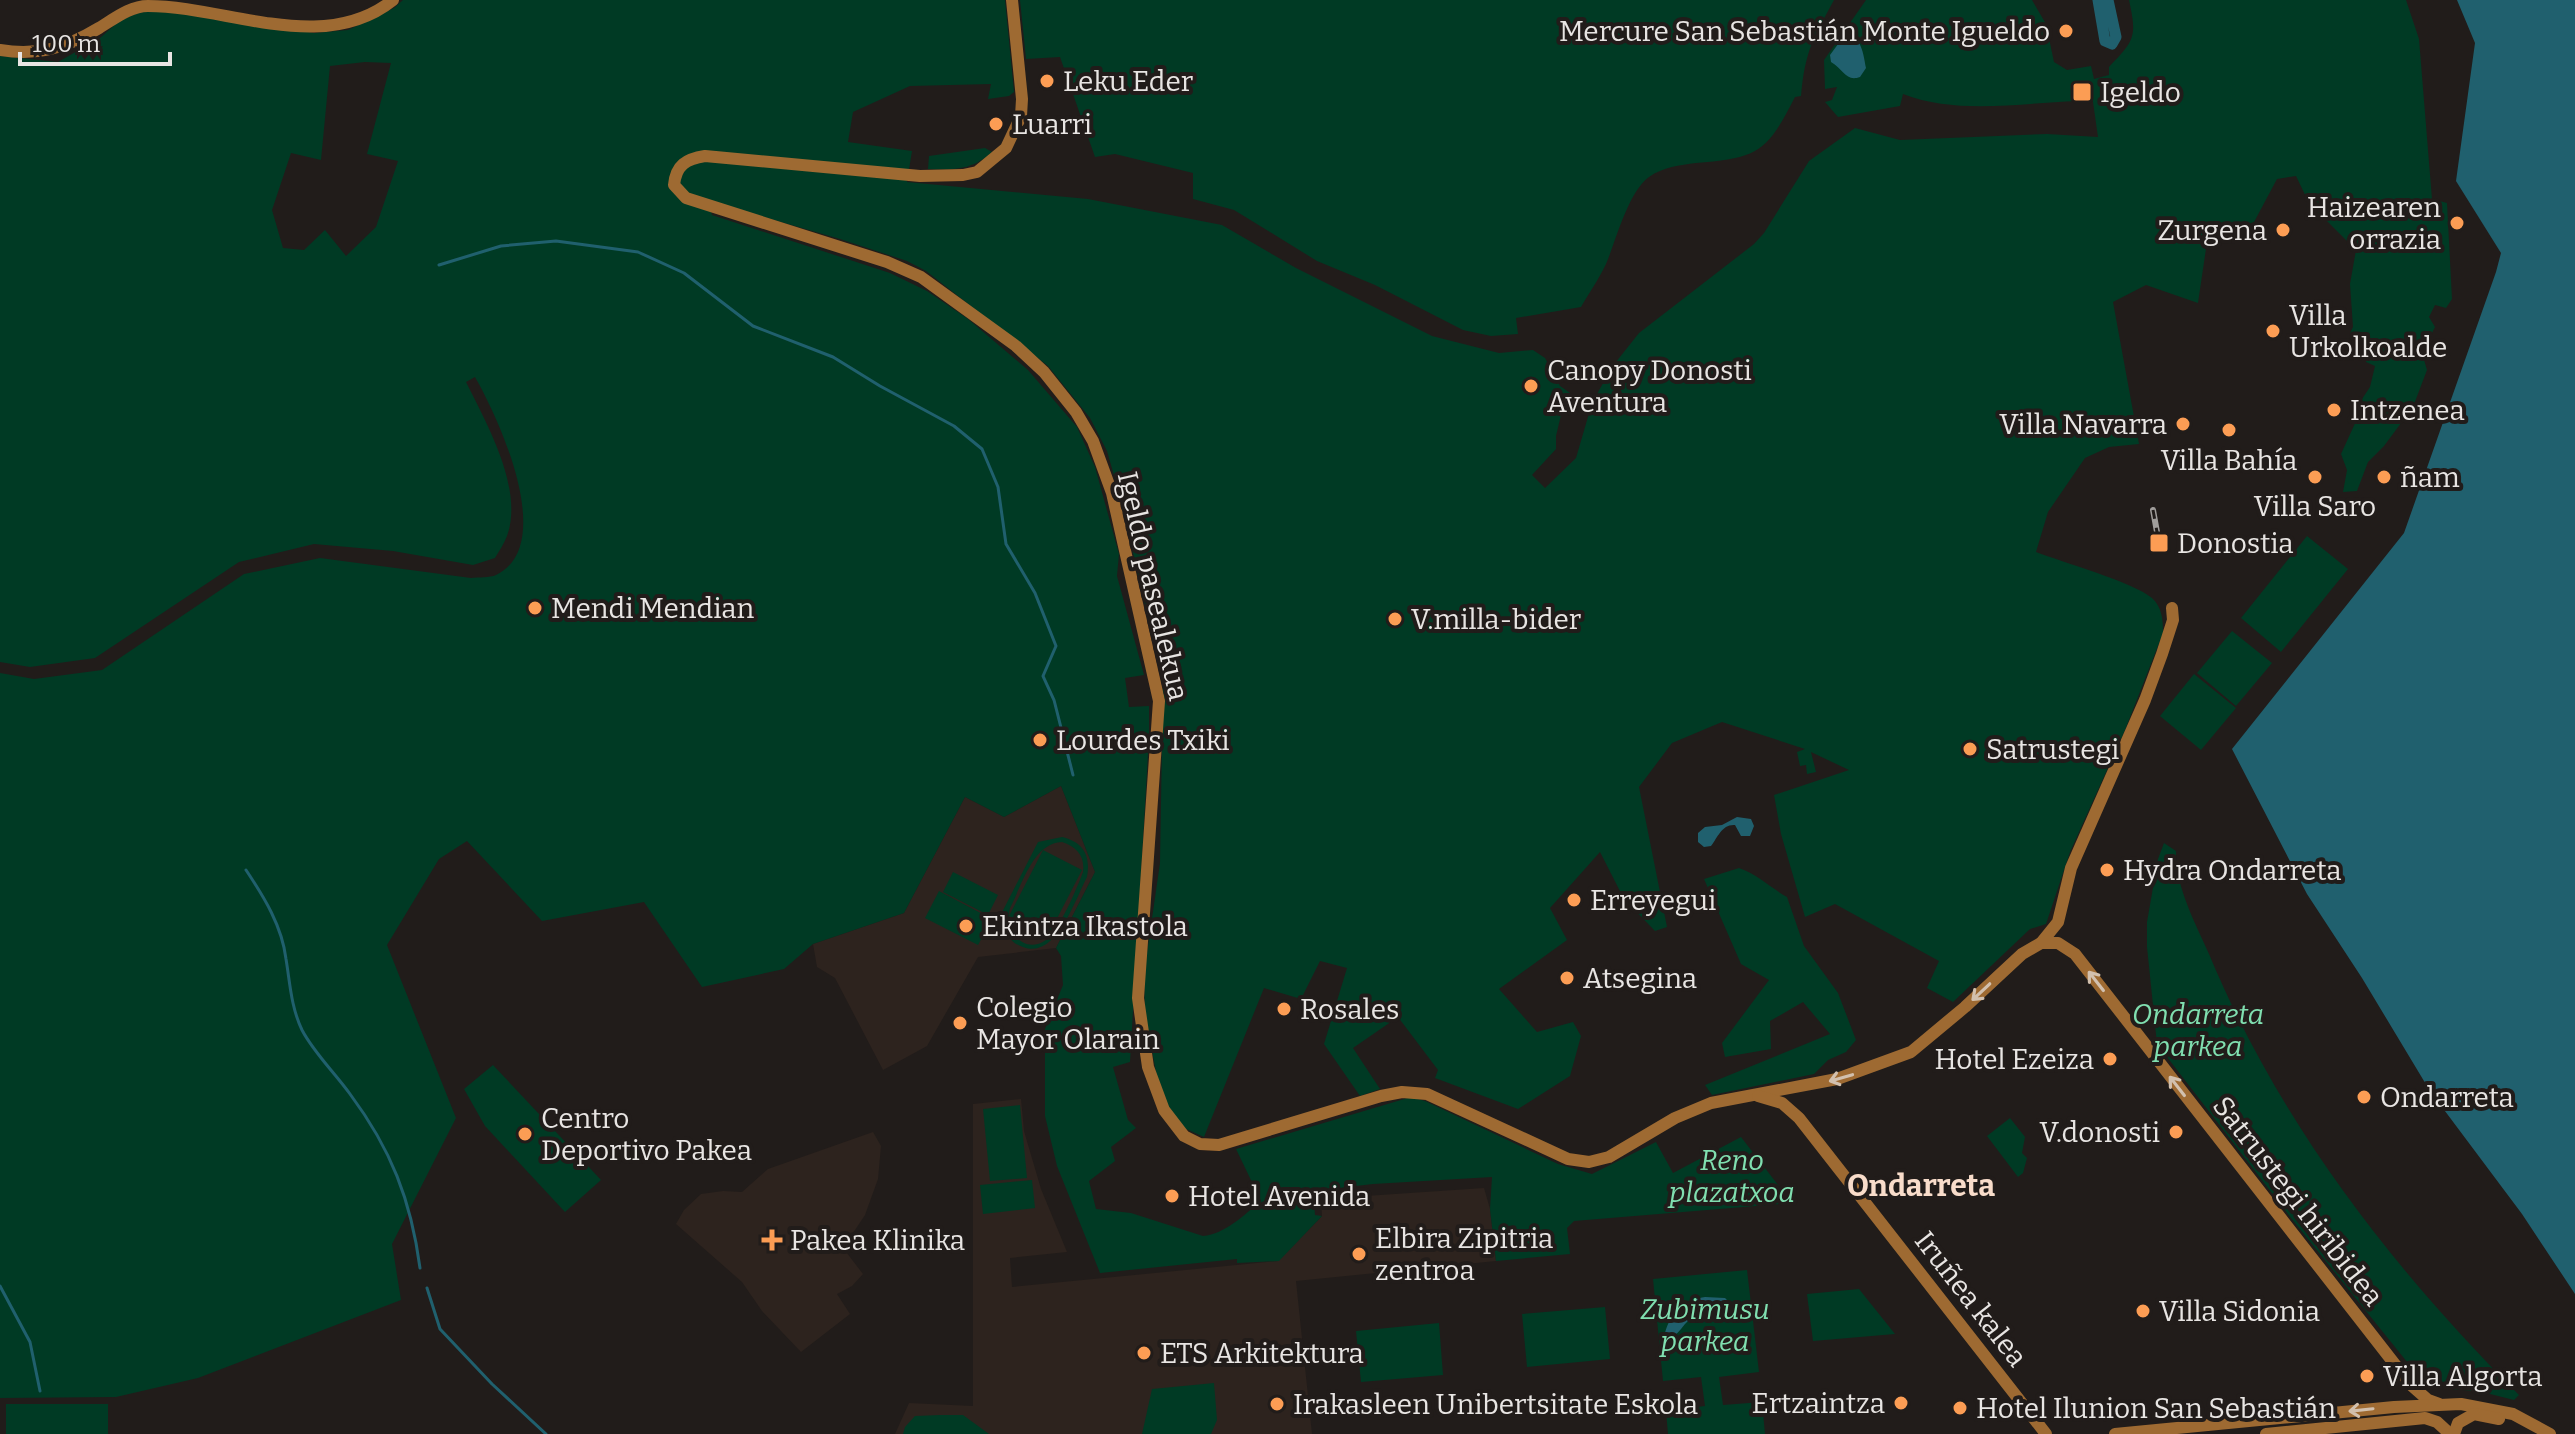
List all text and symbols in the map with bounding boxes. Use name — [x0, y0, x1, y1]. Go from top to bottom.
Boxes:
place label: Mercure San Sebastián Monte Igueldo — [1559, 15, 2050, 48]
scale bar — [20, 16, 170, 66]
marker: Mercure San Sebastián Monte Igueldo — [2057, 22, 2075, 40]
text: 100 m — [32, 30, 100, 58]
place label: Leku Eder — [1063, 65, 1193, 98]
marker: Leku Eder — [1038, 72, 1056, 90]
place label: Igeldo — [2100, 76, 2181, 109]
marker: Igeldo — [2071, 81, 2093, 103]
place label: Luarri — [1012, 108, 1092, 141]
marker: Luarri — [987, 115, 1005, 133]
place label: Haizearen orrazia — [2307, 191, 2441, 256]
place label: Zurgena — [2158, 214, 2267, 247]
marker: Haizearen orrazia — [2448, 214, 2466, 232]
marker: Zurgena — [2274, 221, 2292, 239]
place label: Villa Urkolkoalde — [2289, 299, 2447, 364]
marker: Villa Urkolkoalde — [2264, 322, 2282, 340]
place label: Canopy Donosti Aventura — [1547, 354, 1752, 419]
marker: Canopy Donosti Aventura — [1522, 377, 1540, 395]
place label: Intzenea — [2350, 394, 2465, 427]
marker: Intzenea — [2325, 401, 2343, 419]
place label: Villa Navarra — [1999, 408, 2167, 441]
marker: Villa Navarra — [2174, 415, 2192, 433]
marker: Villa Bahía — [2220, 421, 2238, 439]
place label: Villa Bahía — [2161, 444, 2297, 477]
place label: ñam — [2400, 461, 2460, 494]
street label: Igeldo pasealekua — [1111, 468, 1195, 704]
marker: Villa Saro — [2306, 468, 2324, 486]
marker: ñam — [2375, 468, 2393, 486]
place label: Villa Saro — [2254, 490, 2376, 523]
place label: Donostia — [2177, 527, 2294, 560]
marker: Donostia — [2148, 532, 2170, 554]
place label: Mendi Mendian — [551, 592, 754, 625]
marker: Mendi Mendian — [526, 599, 544, 617]
place label: V.milla-bider — [1411, 603, 1581, 636]
marker: V.milla-bider — [1386, 610, 1404, 628]
place label: Lourdes Txiki — [1056, 724, 1230, 757]
marker: Lourdes Txiki — [1031, 731, 1049, 749]
place label: Satrustegi — [1986, 733, 2119, 766]
marker: Satrustegi — [1961, 740, 1979, 758]
place label: Hydra Ondarreta — [2123, 854, 2342, 887]
marker: Hydra Ondarreta — [2098, 861, 2116, 879]
place label: Erreyegui — [1590, 884, 1716, 917]
marker: Erreyegui — [1565, 891, 1583, 909]
place label: Ekintza Ikastola — [982, 910, 1188, 943]
marker: Ekintza Ikastola — [957, 917, 975, 935]
place label: Atsegina — [1583, 962, 1697, 995]
marker: Atsegina — [1558, 969, 1576, 987]
one-way arrow — [2088, 971, 2105, 992]
one-way arrow — [1971, 983, 1991, 1002]
place label: Colegio Mayor Olarain — [976, 991, 1160, 1056]
place label: Rosales — [1300, 993, 1399, 1026]
park label: Ondarreta parkea — [2132, 998, 2264, 1063]
marker: Rosales — [1275, 1000, 1293, 1018]
marker: Colegio Mayor Olarain — [951, 1014, 969, 1032]
place label: Hotel Ezeiza — [1935, 1043, 2094, 1076]
marker: Hotel Ezeiza — [2101, 1050, 2119, 1068]
one-way arrow — [1828, 1071, 1854, 1086]
one-way arrow — [2168, 1076, 2186, 1097]
place label: Ondarreta — [2380, 1081, 2514, 1114]
marker: Ondarreta — [2355, 1088, 2373, 1106]
street label: Satrustegi hiribidea — [2206, 1090, 2390, 1312]
place label: Centro Deportivo Pakea — [541, 1102, 752, 1167]
place label: V.donosti — [2040, 1116, 2160, 1149]
marker: V.donosti — [2167, 1123, 2185, 1141]
marker: Centro Deportivo Pakea — [516, 1125, 534, 1143]
park label: Reno plazatxoa — [1667, 1144, 1795, 1209]
district label: Ondarreta — [1847, 1168, 1995, 1204]
place label: Hotel Avenida — [1188, 1180, 1370, 1213]
marker: Hotel Avenida — [1163, 1187, 1181, 1205]
place label: Elbira Zipitria zentroa — [1375, 1222, 1553, 1287]
place label: Pakea Klinika — [790, 1224, 965, 1257]
street label: Iruñea kalea — [1908, 1225, 2034, 1373]
marker: Pakea Klinika — [761, 1229, 783, 1251]
marker: Elbira Zipitria zentroa — [1350, 1245, 1368, 1263]
park label: Zubimusu parkea — [1640, 1293, 1770, 1358]
place label: Villa Sidonia — [2159, 1295, 2320, 1328]
marker: Villa Sidonia — [2134, 1302, 2152, 1320]
place label: ETS Arkitektura — [1160, 1337, 1364, 1370]
marker: ETS Arkitektura — [1135, 1344, 1153, 1362]
place label: Villa Algorta — [2383, 1360, 2543, 1393]
marker: Villa Algorta — [2358, 1367, 2376, 1385]
place label: Ertzaintza — [1752, 1387, 1885, 1420]
place label: Irakasleen Unibertsitate Eskola — [1293, 1388, 1698, 1421]
place label: Hotel Ilunion San Sebastián — [1976, 1392, 2336, 1425]
marker: Ertzaintza — [1892, 1394, 1910, 1412]
marker: Irakasleen Unibertsitate Eskola — [1268, 1395, 1286, 1413]
marker: Hotel Ilunion San Sebastián — [1951, 1399, 1969, 1417]
one-way arrow — [2348, 1403, 2375, 1418]

